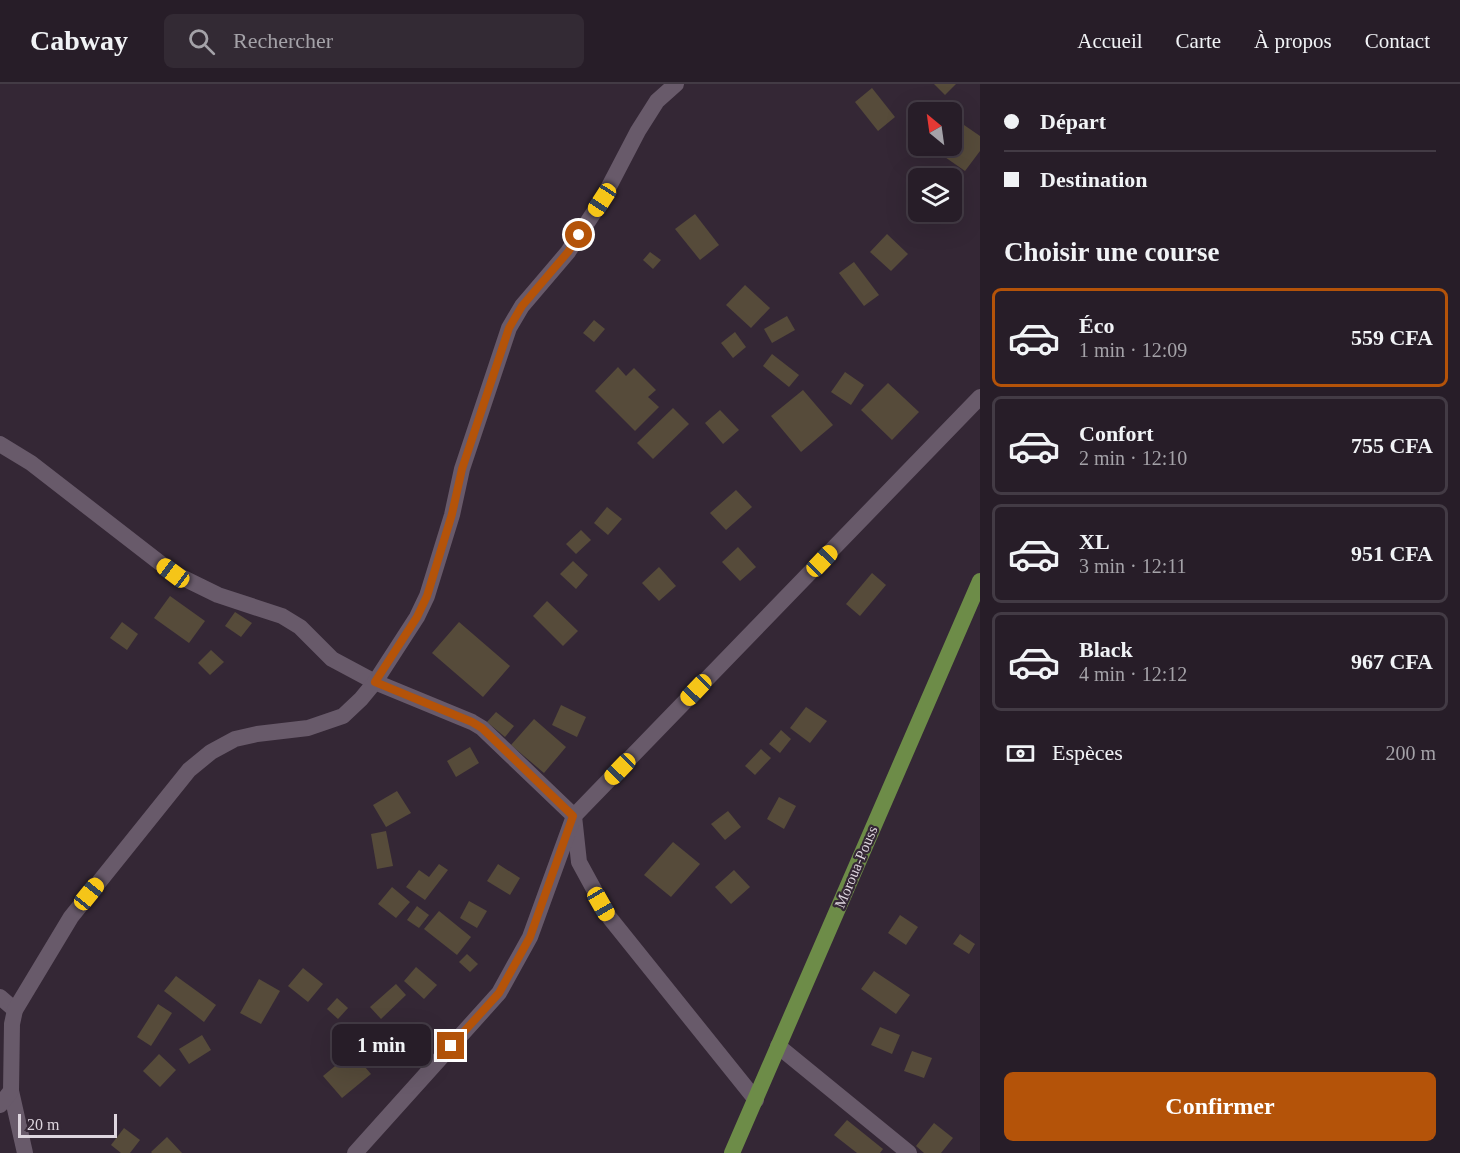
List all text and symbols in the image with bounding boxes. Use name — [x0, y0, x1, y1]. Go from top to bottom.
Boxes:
search box — [164, 14, 584, 68]
text: Cabway — [30, 25, 128, 56]
icon: search — [185, 25, 218, 58]
text: Rechercher — [233, 28, 333, 53]
text: Accueil — [1077, 29, 1143, 53]
text: Carte — [1176, 29, 1221, 53]
text: À propos — [1254, 29, 1332, 53]
text: Contact — [1365, 29, 1430, 53]
north arrow — [908, 102, 962, 156]
map controls — [908, 102, 962, 222]
text: Départ — [1040, 109, 1106, 134]
text: Destination — [1040, 167, 1148, 192]
button: layers — [908, 168, 962, 222]
car — [585, 180, 619, 220]
route start — [565, 221, 592, 248]
text: Choisir une course — [1004, 237, 1220, 267]
icon: car — [1007, 311, 1061, 365]
text: Éco — [1079, 313, 1114, 338]
text: 559 CFA — [1351, 325, 1433, 350]
text: 1 min · 12:09 — [1079, 339, 1187, 361]
icon: car — [1007, 419, 1061, 473]
text: Confort — [1079, 421, 1154, 446]
text: 755 CFA — [1351, 433, 1433, 458]
text: 2 min · 12:10 — [1079, 447, 1187, 469]
icon: car — [1007, 527, 1061, 581]
text: XL — [1079, 529, 1110, 554]
text: 951 CFA — [1351, 541, 1433, 566]
car — [803, 542, 841, 580]
car — [153, 555, 193, 591]
text: 3 min · 12:11 — [1079, 555, 1187, 577]
icon: car — [1007, 635, 1061, 689]
text: Black — [1079, 637, 1133, 662]
text: 967 CFA — [1351, 649, 1433, 674]
text: 4 min · 12:12 — [1079, 663, 1187, 685]
car — [677, 671, 715, 709]
icon: cash — [1004, 737, 1037, 770]
text: Espèces — [1052, 740, 1123, 765]
text: 200 m — [1385, 742, 1436, 764]
car — [601, 750, 639, 788]
street label: Moroua-Pouss — [832, 823, 881, 910]
car — [71, 874, 107, 914]
car — [584, 884, 618, 924]
callout: 1 min — [331, 1025, 430, 1067]
route end — [437, 1032, 464, 1059]
text: 1 min — [357, 1034, 406, 1056]
button: Confirmer — [1004, 1072, 1436, 1141]
scale bar — [18, 1111, 117, 1138]
text: 20 m — [27, 1116, 59, 1133]

